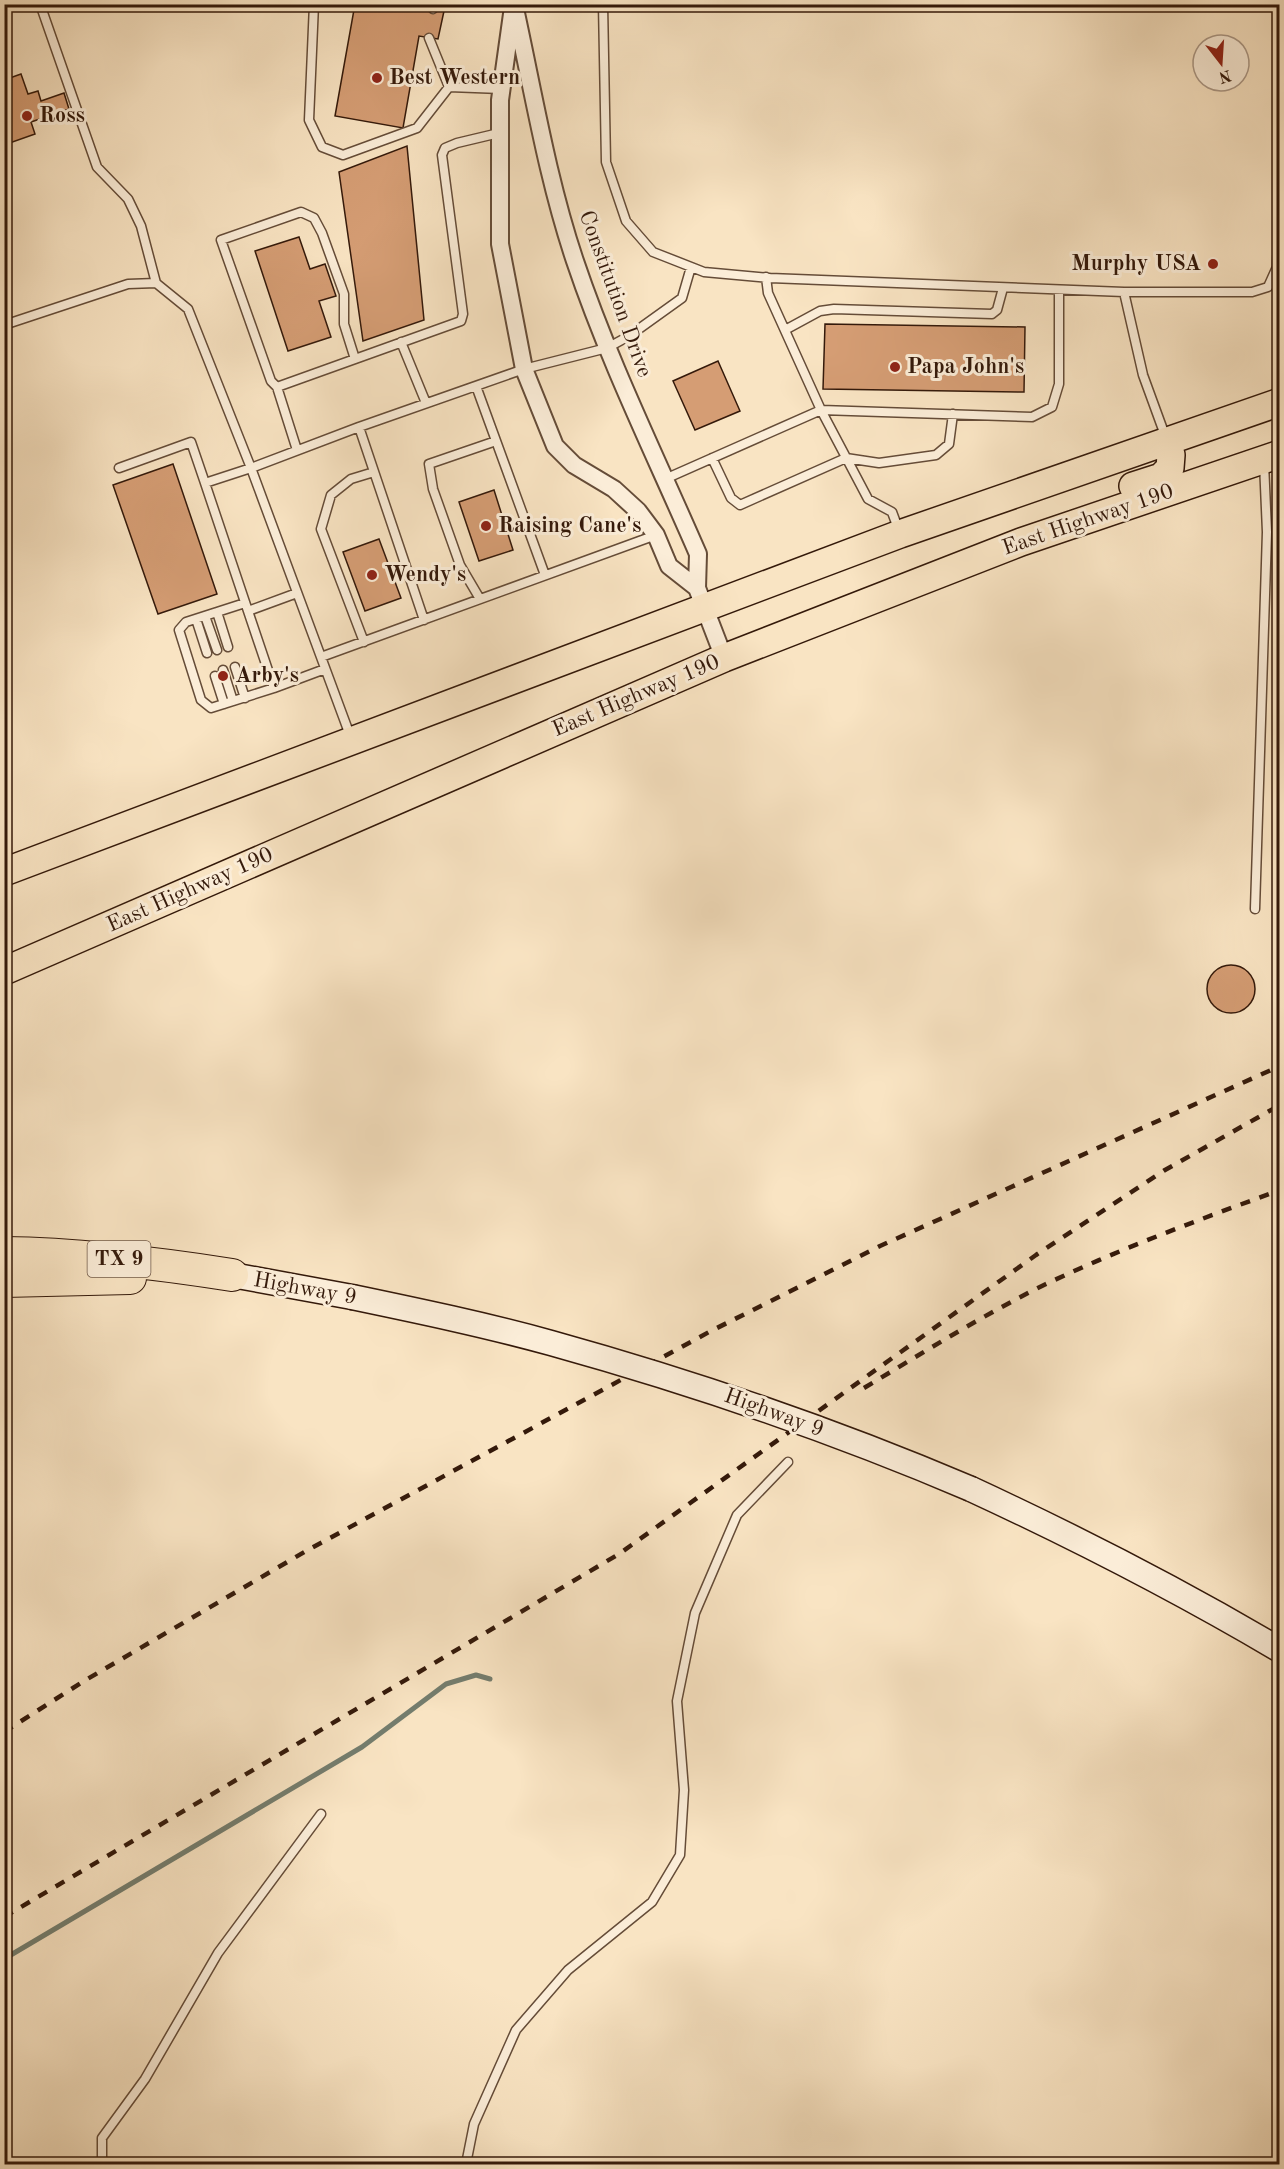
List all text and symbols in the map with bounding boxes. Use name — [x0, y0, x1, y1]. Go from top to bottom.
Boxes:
north arrow — [1191, 33, 1251, 93]
text: N — [1216, 66, 1233, 85]
place label: Best Western — [389, 67, 520, 89]
marker: Best Western — [370, 71, 384, 85]
place label: Ross — [39, 105, 85, 127]
marker: Ross — [20, 109, 34, 123]
street label: Constitution Drive — [575, 208, 655, 380]
place label: Murphy USA — [1071, 253, 1201, 275]
marker: Murphy USA — [1206, 257, 1220, 271]
place label: Papa John's — [907, 356, 1024, 378]
marker: Papa John's — [888, 360, 902, 374]
street label: East Highway 190 — [1000, 480, 1176, 560]
place label: Raising Cane's — [498, 515, 641, 537]
marker: Raising Cane's — [479, 519, 493, 533]
place label: Wendy's — [384, 564, 466, 586]
marker: Wendy's — [365, 568, 379, 582]
street label: East Highway 190 — [549, 651, 723, 741]
place label: Arby's — [235, 665, 299, 687]
marker: Arby's — [216, 669, 230, 683]
street label: East Highway 190 — [103, 843, 277, 937]
road number: TX 9 — [88, 1241, 150, 1277]
street label: Highway 9 — [252, 1269, 358, 1309]
street label: Highway 9 — [721, 1385, 827, 1441]

